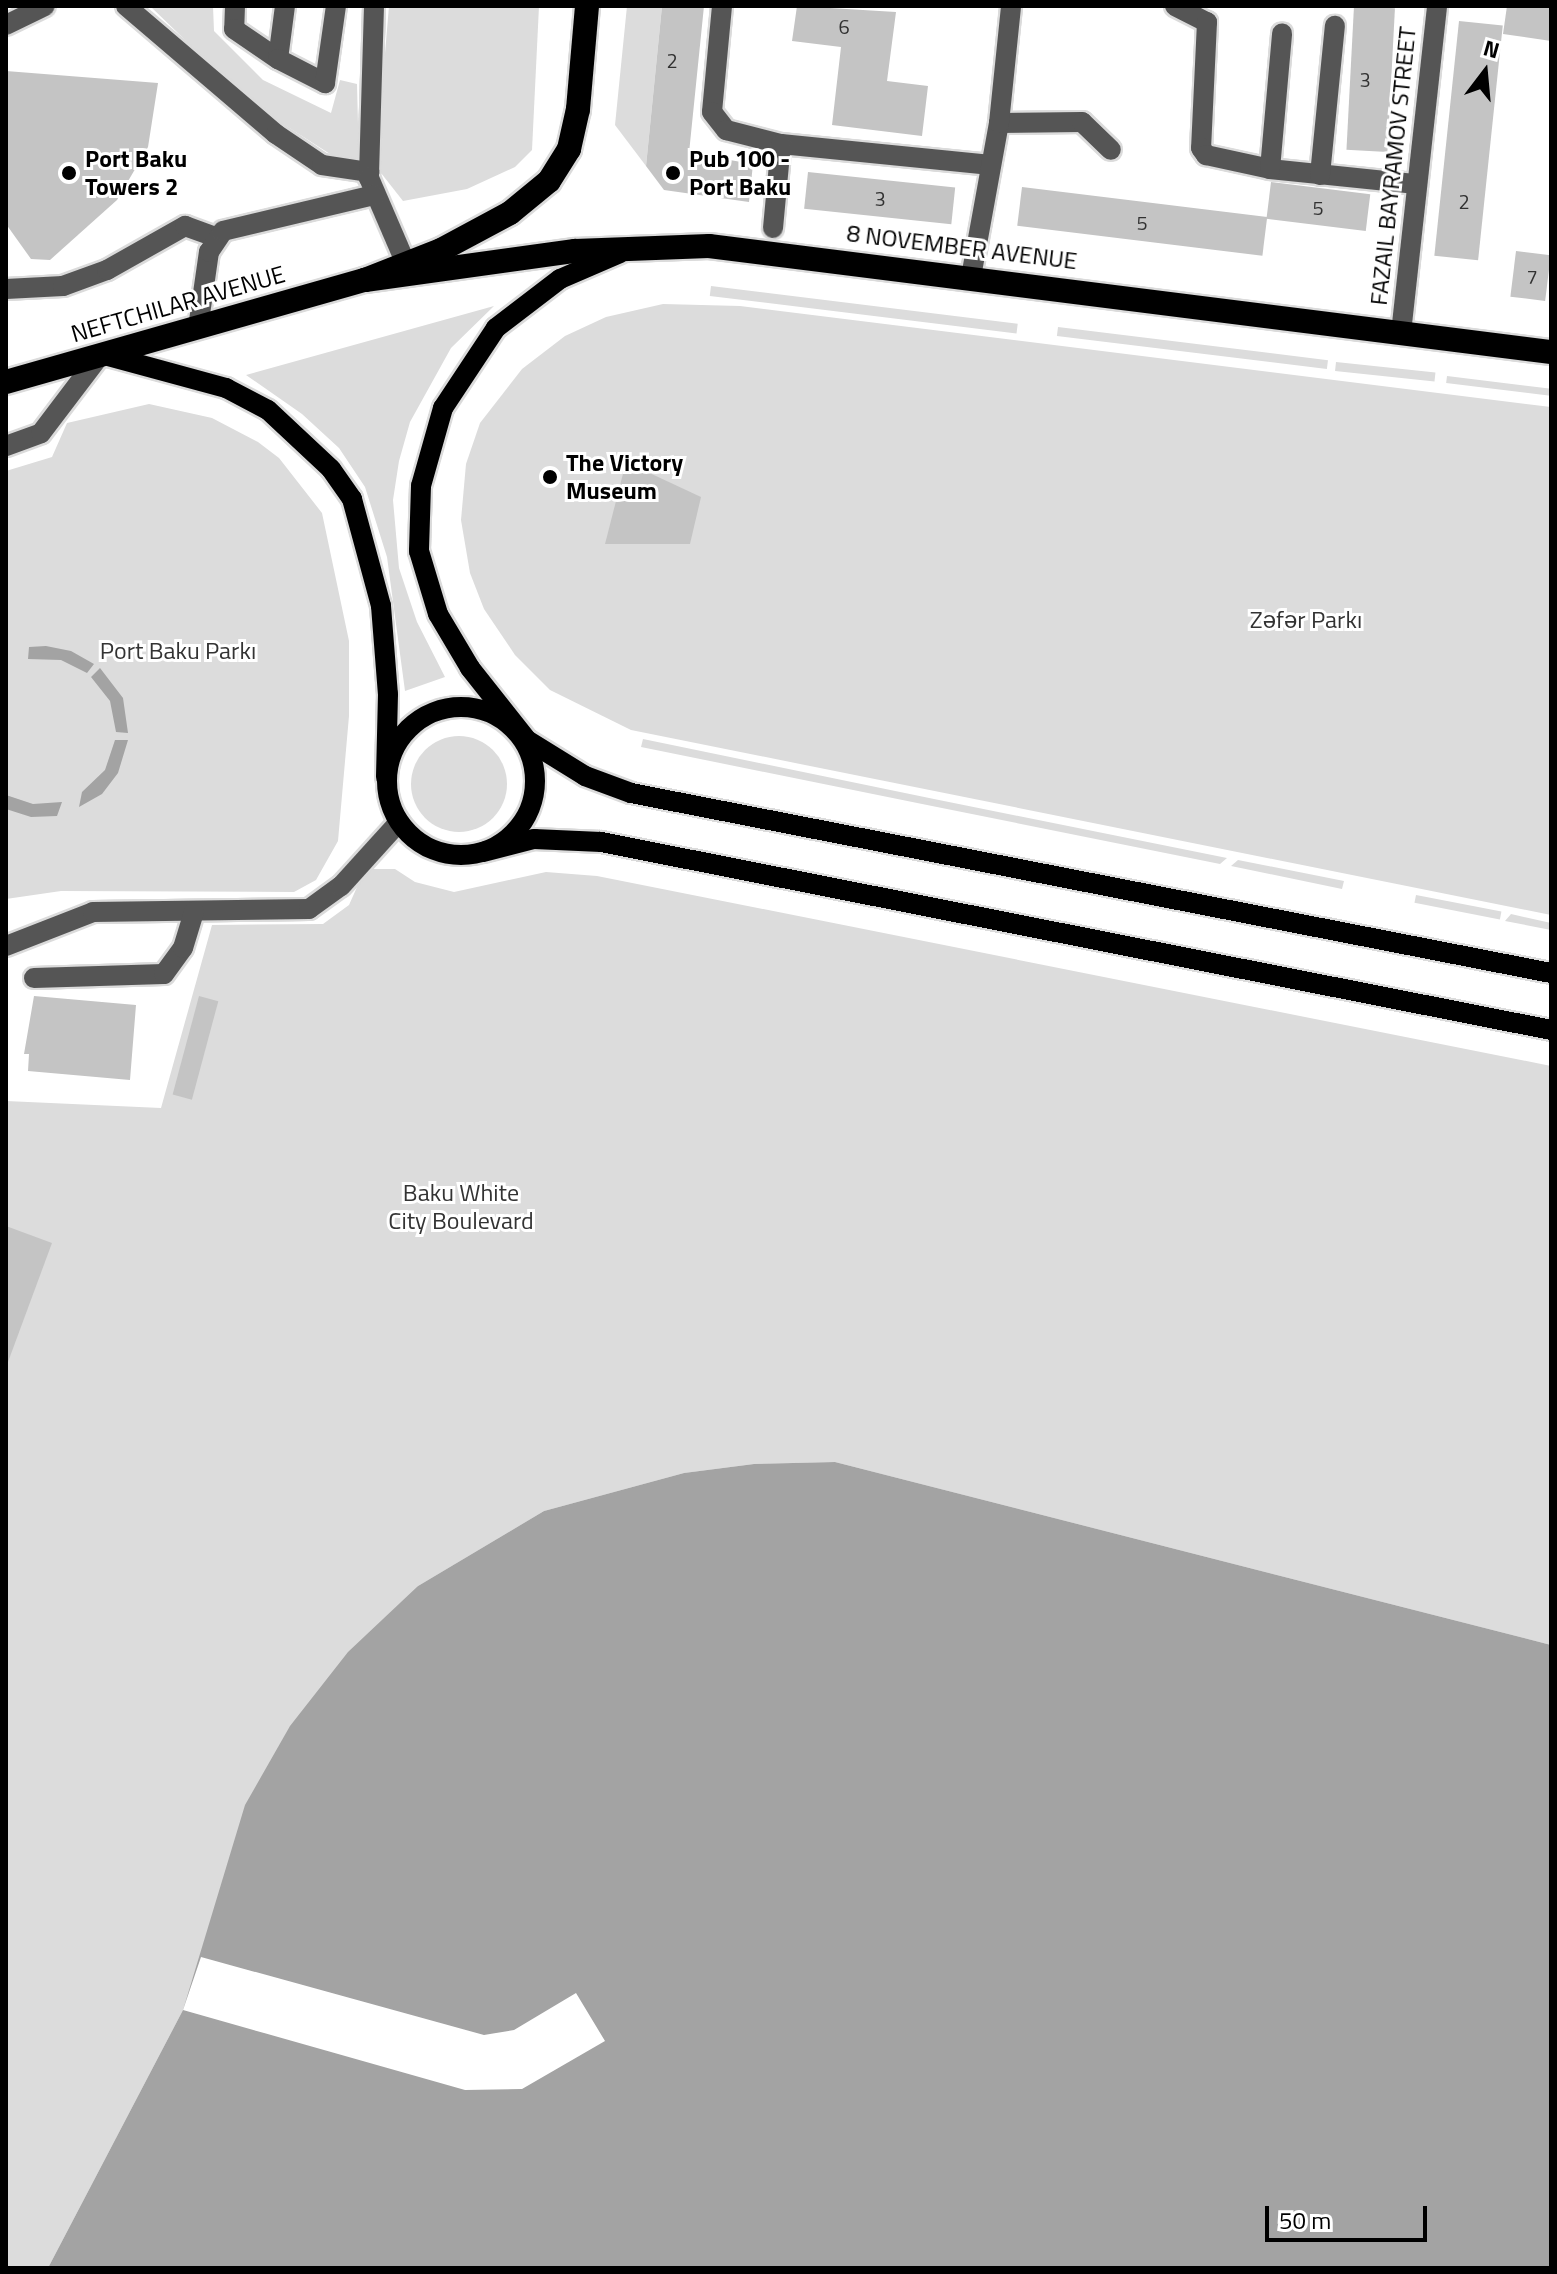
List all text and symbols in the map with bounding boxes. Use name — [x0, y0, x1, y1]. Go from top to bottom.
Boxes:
house number: 6 — [838, 14, 850, 38]
street label: FAZAIL BAYRAMOV STREET — [1364, 25, 1422, 307]
text: N — [1480, 30, 1504, 67]
north arrow — [1445, 32, 1525, 112]
house number: 2 — [666, 48, 678, 72]
house number: 3 — [1359, 67, 1371, 91]
place label: Port Baku Towers 2 — [85, 145, 187, 201]
place label: Pub 100 - Port Baku — [689, 145, 791, 201]
marker: Port Baku Towers 2 — [60, 164, 78, 182]
marker: Pub 100 - Port Baku — [664, 164, 682, 182]
house number: 3 — [874, 186, 886, 210]
house number: 2 — [1458, 189, 1470, 213]
house number: 5 — [1312, 195, 1324, 219]
house number: 5 — [1136, 210, 1148, 234]
street label: 8 NOVEMBER AVENUE — [845, 219, 1079, 275]
street label: NEFTCHILAR AVENUE — [68, 260, 288, 348]
house number: 7 — [1526, 264, 1538, 288]
place label: The Victory Museum — [566, 449, 683, 505]
marker: The Victory Museum — [541, 468, 559, 486]
park label: Zəfər Parkı — [1250, 606, 1362, 634]
park label: Port Baku Parkı — [100, 637, 256, 665]
park label: Baku White City Boulevard — [388, 1179, 534, 1235]
scale bar — [1269, 2190, 1431, 2240]
text: 50 m — [1279, 2202, 1331, 2238]

